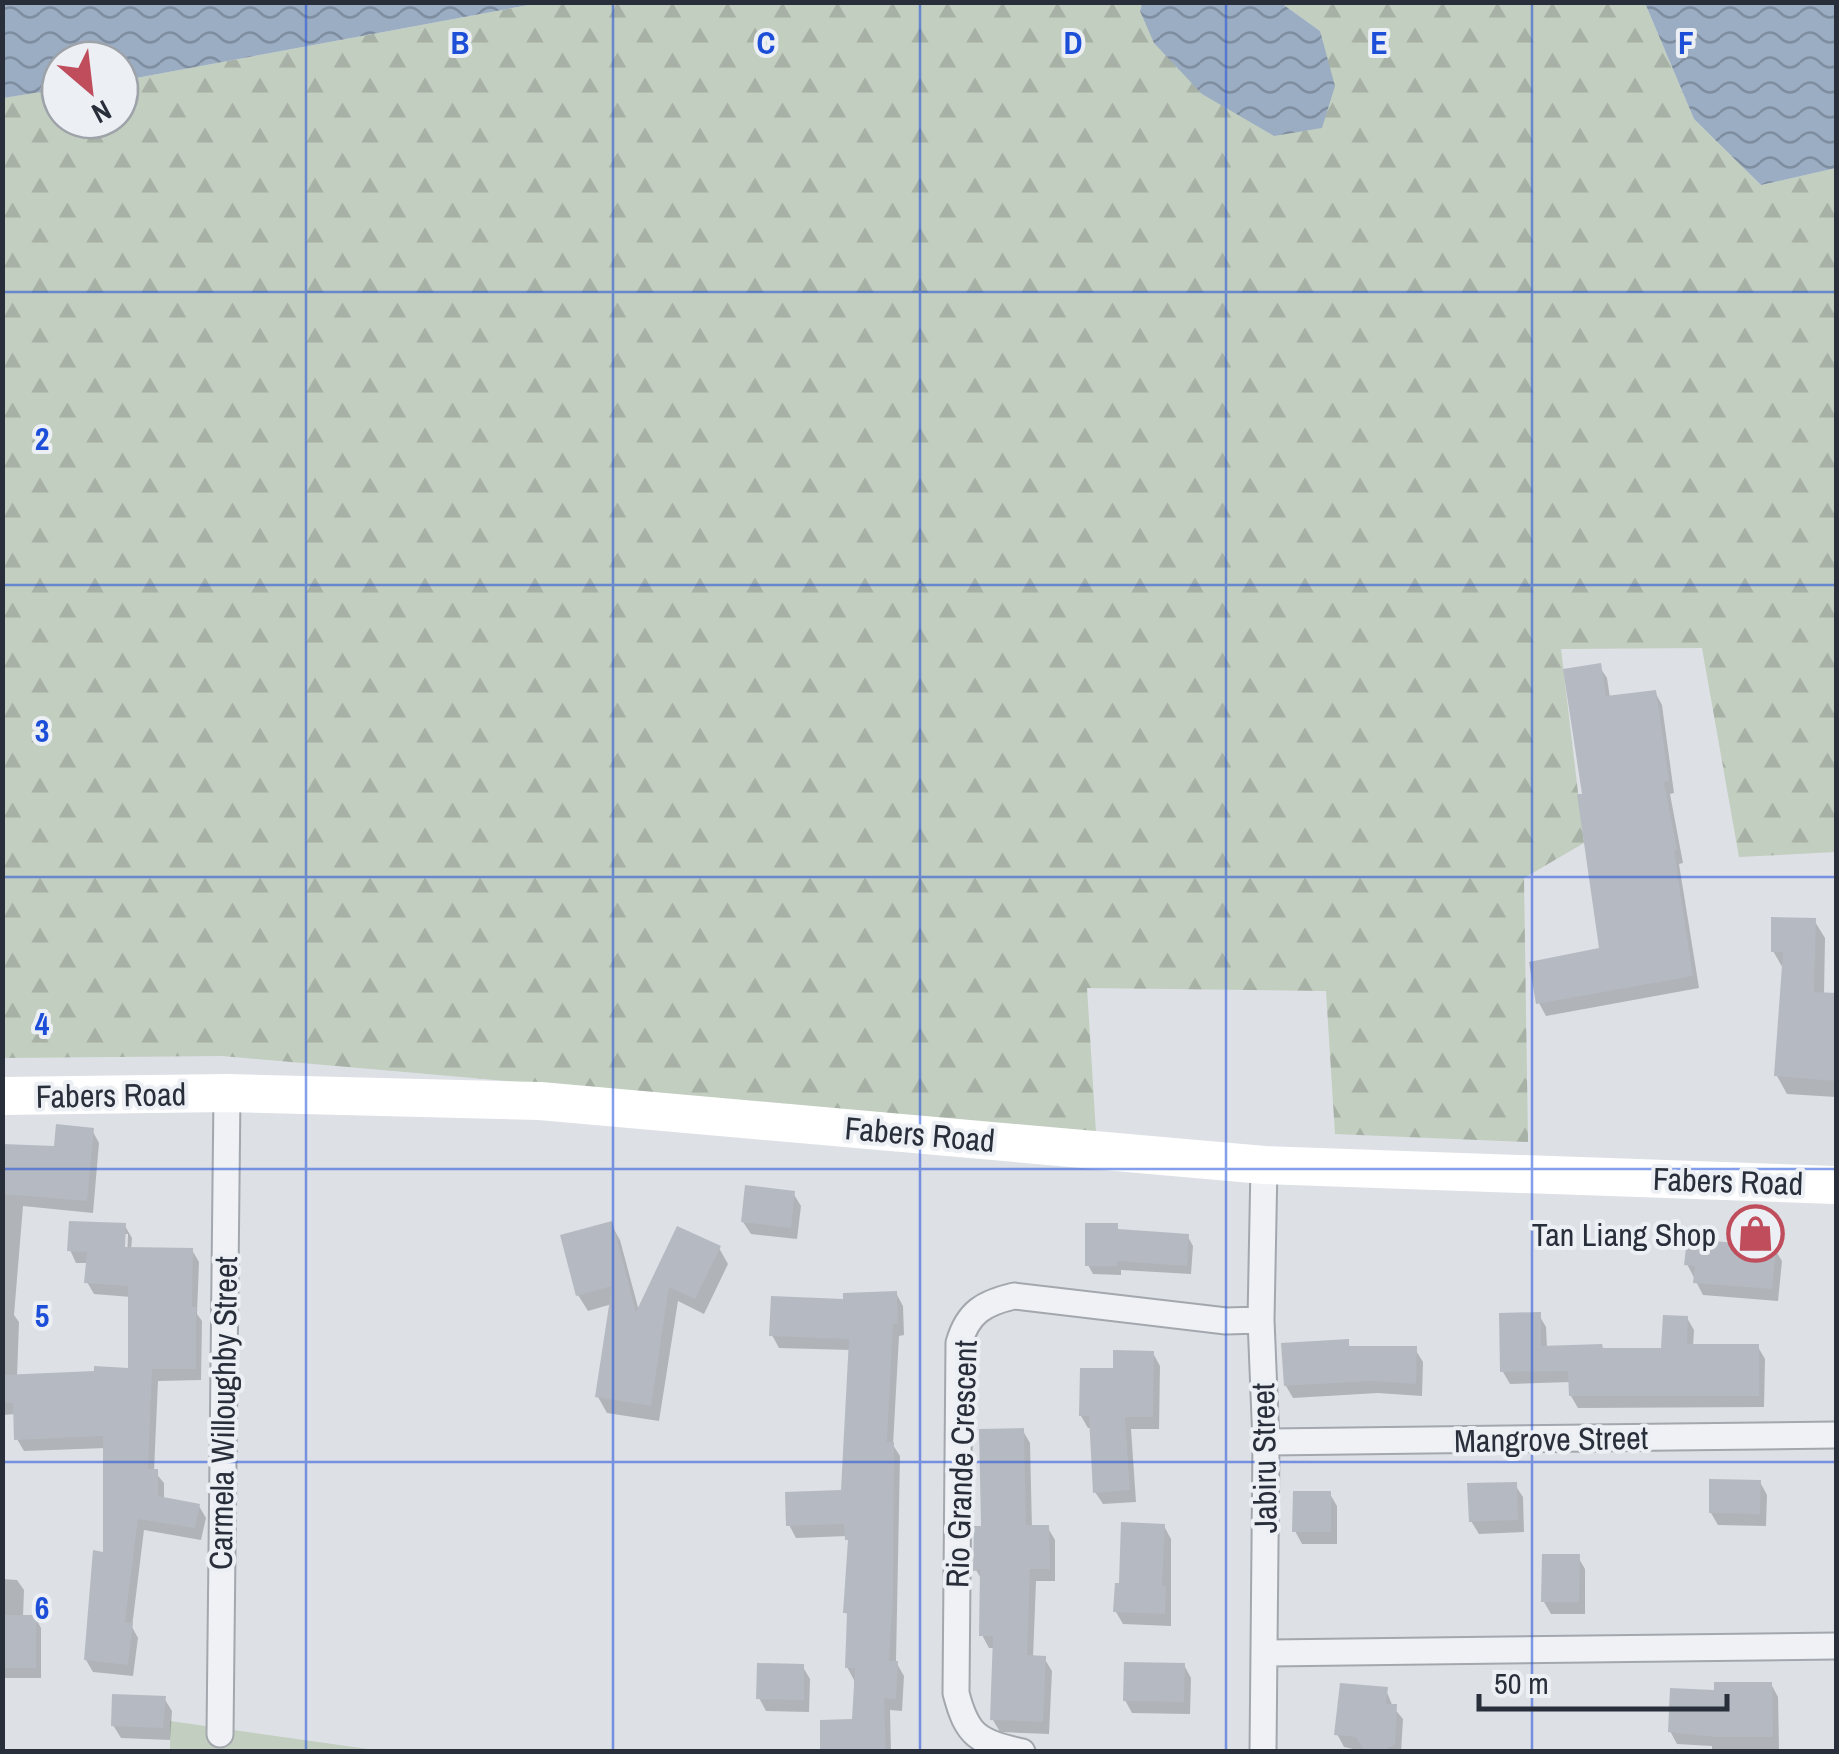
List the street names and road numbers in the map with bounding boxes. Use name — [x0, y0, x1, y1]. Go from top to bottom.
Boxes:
street label: Fabers Road — [35, 1072, 187, 1118]
street label: Fabers Road — [843, 1106, 997, 1162]
street label: Fabers Road — [1652, 1157, 1804, 1205]
street label: Carmela Willoughby Street — [199, 1256, 247, 1570]
street label: Rio Grande Crescent — [935, 1339, 987, 1589]
street label: Jabiru Street — [1241, 1383, 1287, 1533]
street label: Mangrove Street — [1454, 1416, 1648, 1462]

